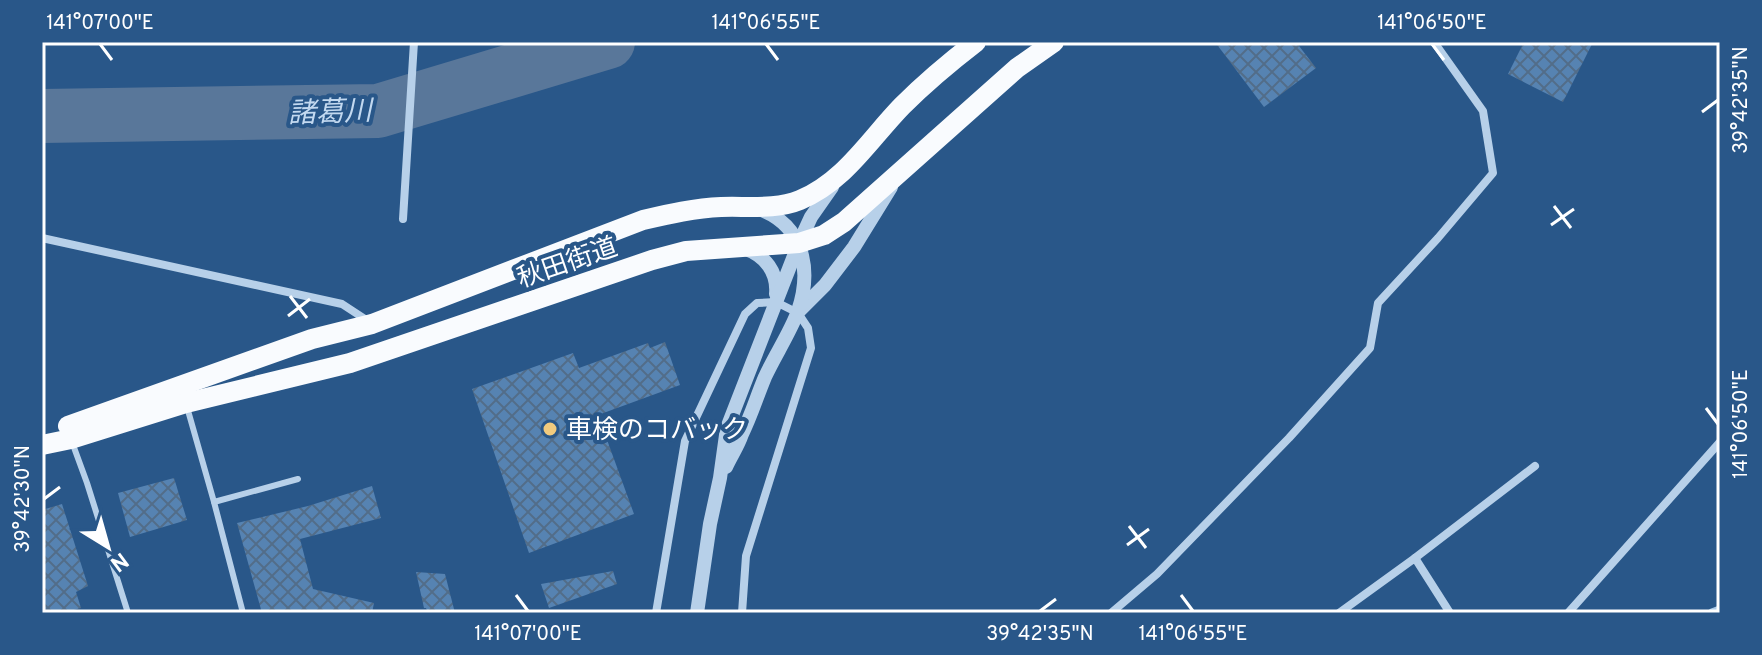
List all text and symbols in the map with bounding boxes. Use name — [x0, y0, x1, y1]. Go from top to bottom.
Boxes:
text: 141°07'00"E — [46, 11, 154, 37]
text: 141°06'55"E — [711, 11, 821, 37]
text: 141°06'50"E — [1377, 11, 1487, 37]
text: 39°42'35"N — [1729, 46, 1755, 154]
water label: 諸葛川 — [287, 94, 376, 133]
street label: 秋田街道 — [513, 232, 622, 297]
text: 141°06'50"E — [1729, 369, 1755, 479]
place label: 車検のコバック — [566, 415, 748, 448]
marker: 車検のコバック — [541, 420, 559, 438]
text: 39°42'30"N — [11, 445, 37, 553]
north arrow — [68, 507, 148, 587]
text: N — [104, 545, 133, 577]
text: 141°07'00"E — [474, 622, 582, 648]
text: 39°42'35"N — [986, 622, 1094, 648]
text: 141°06'55"E — [1138, 622, 1248, 648]

